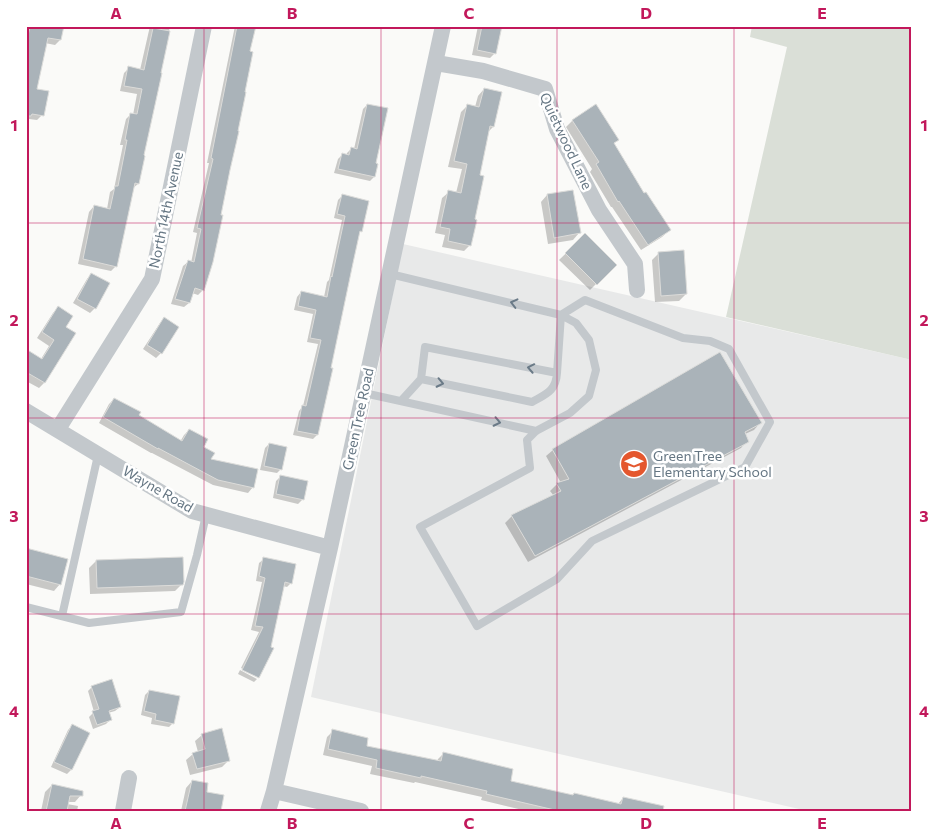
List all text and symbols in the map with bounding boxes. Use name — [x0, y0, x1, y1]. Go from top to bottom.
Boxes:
text: A — [110, 3, 122, 22]
text: B — [287, 3, 298, 22]
text: C — [464, 3, 475, 22]
text: D — [640, 3, 652, 22]
text: E — [817, 3, 827, 22]
street label: Quietwood Lane — [537, 90, 596, 192]
text: 1 — [10, 115, 18, 134]
text: 1 — [920, 115, 928, 134]
street label: North 14th Avenue — [145, 150, 186, 270]
one-way arrow — [509, 298, 518, 309]
text: 2 — [9, 310, 19, 329]
text: 2 — [919, 310, 929, 329]
one-way arrow — [527, 363, 535, 374]
street label: Green Tree Road — [338, 366, 377, 472]
one-way arrow — [435, 377, 444, 387]
one-way arrow — [493, 416, 502, 427]
place label: Green Tree Elementary School — [653, 447, 772, 480]
school or university icon: Green Tree Elementary School — [619, 449, 649, 479]
street label: Wayne Road — [120, 462, 197, 516]
text: 3 — [9, 506, 19, 525]
text: 3 — [919, 506, 929, 525]
text: 4 — [9, 701, 19, 720]
text: 4 — [919, 701, 929, 720]
text: A — [110, 813, 122, 832]
text: B — [287, 813, 298, 832]
text: C — [464, 813, 475, 832]
text: D — [640, 813, 652, 832]
text: E — [817, 813, 827, 832]

